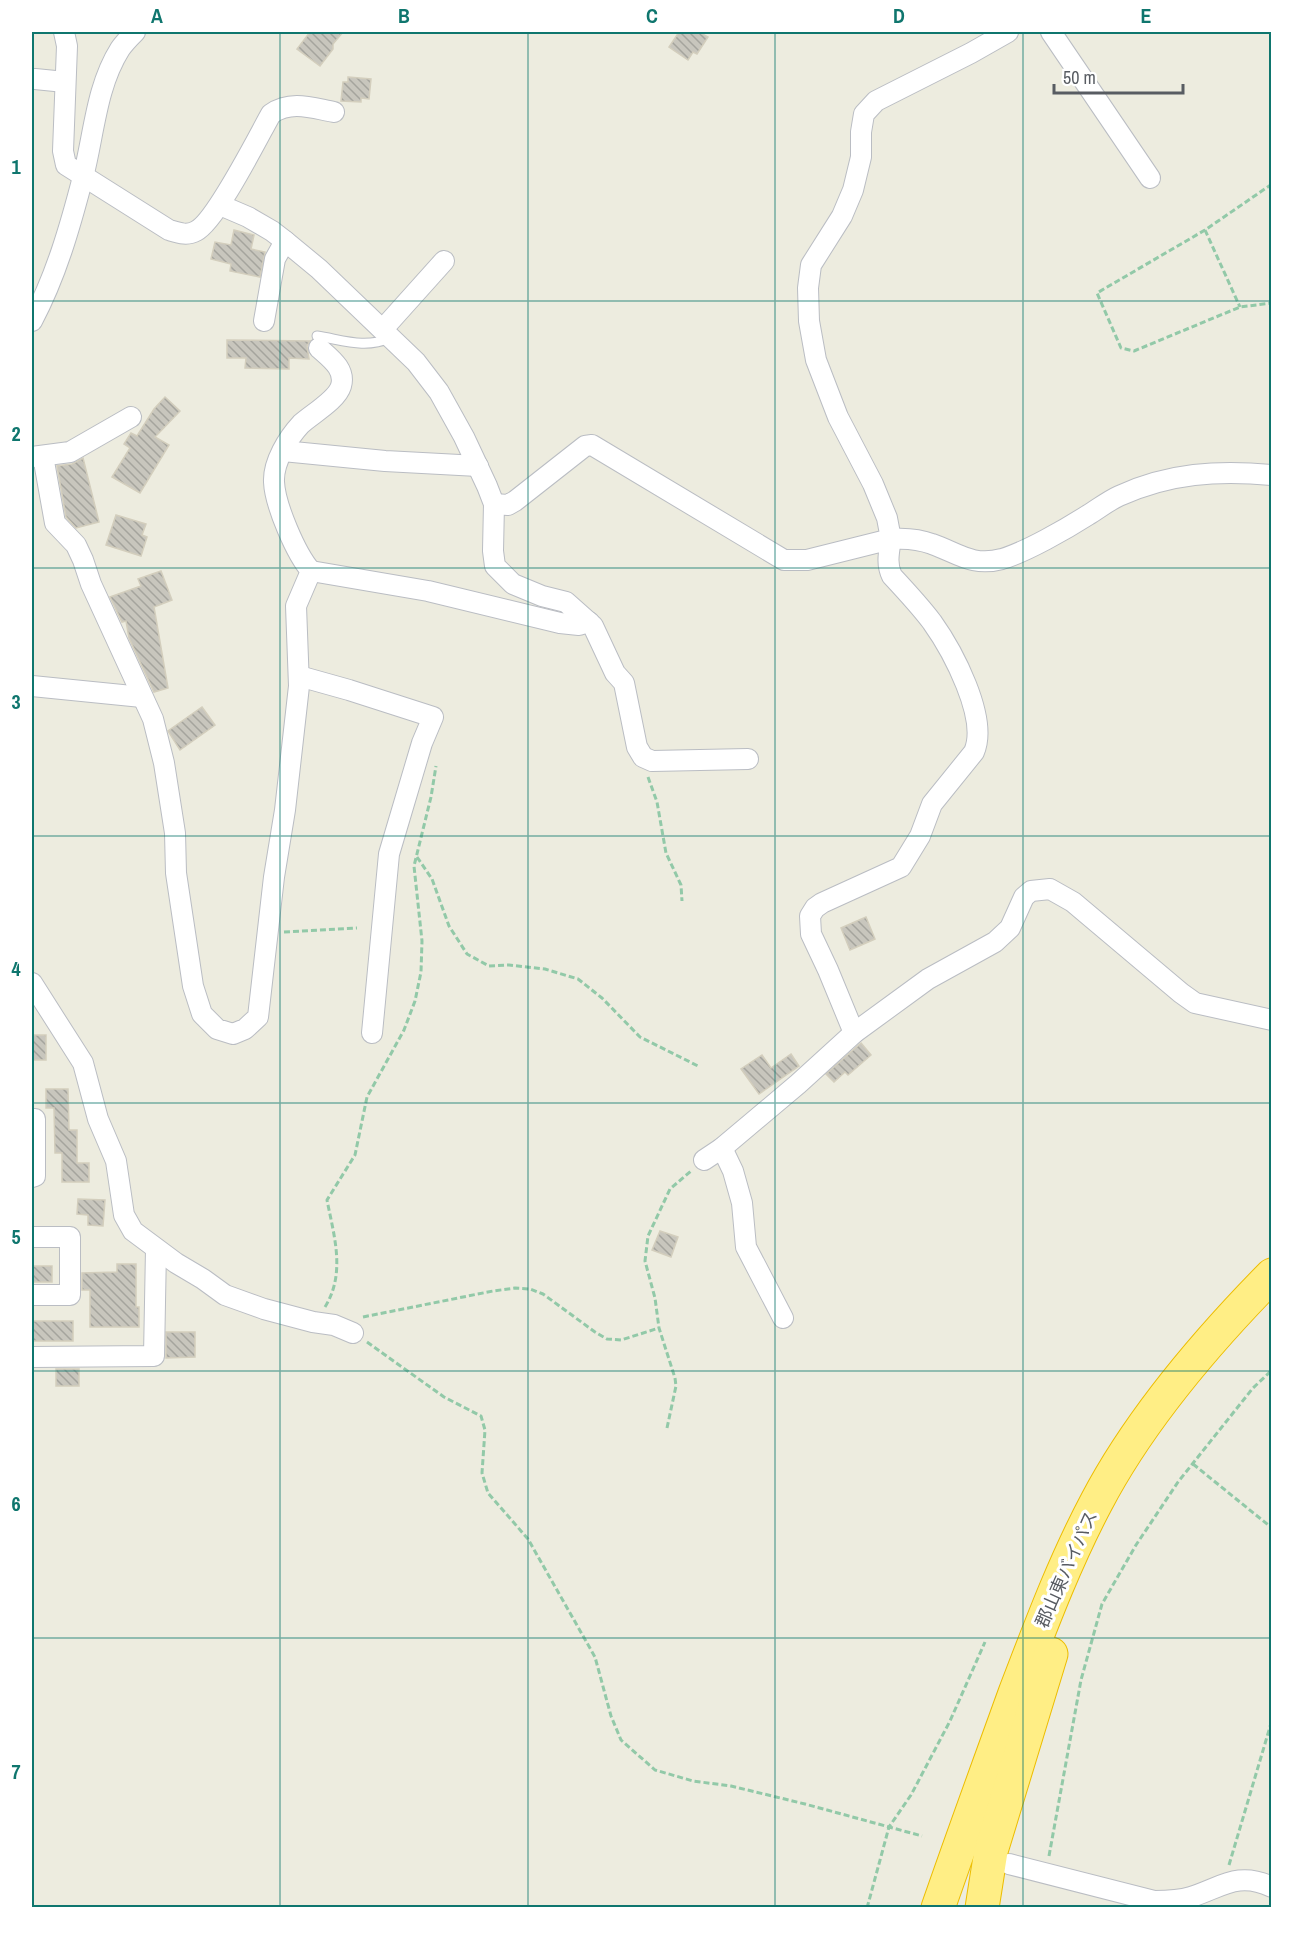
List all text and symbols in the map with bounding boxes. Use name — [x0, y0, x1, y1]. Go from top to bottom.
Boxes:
text: A — [151, 2, 163, 29]
text: B — [398, 2, 410, 29]
text: C — [646, 2, 658, 29]
text: D — [893, 2, 905, 29]
text: E — [1141, 2, 1152, 29]
scale bar — [1054, 57, 1183, 95]
text: 50 m — [1063, 65, 1096, 90]
text: 1 — [11, 153, 21, 180]
text: 2 — [11, 420, 21, 447]
text: 3 — [11, 688, 21, 715]
text: 4 — [11, 955, 21, 982]
text: 5 — [11, 1223, 21, 1250]
text: 6 — [11, 1490, 21, 1517]
street label: 郡山東バイパス — [1029, 1507, 1103, 1631]
text: 7 — [11, 1758, 21, 1785]

